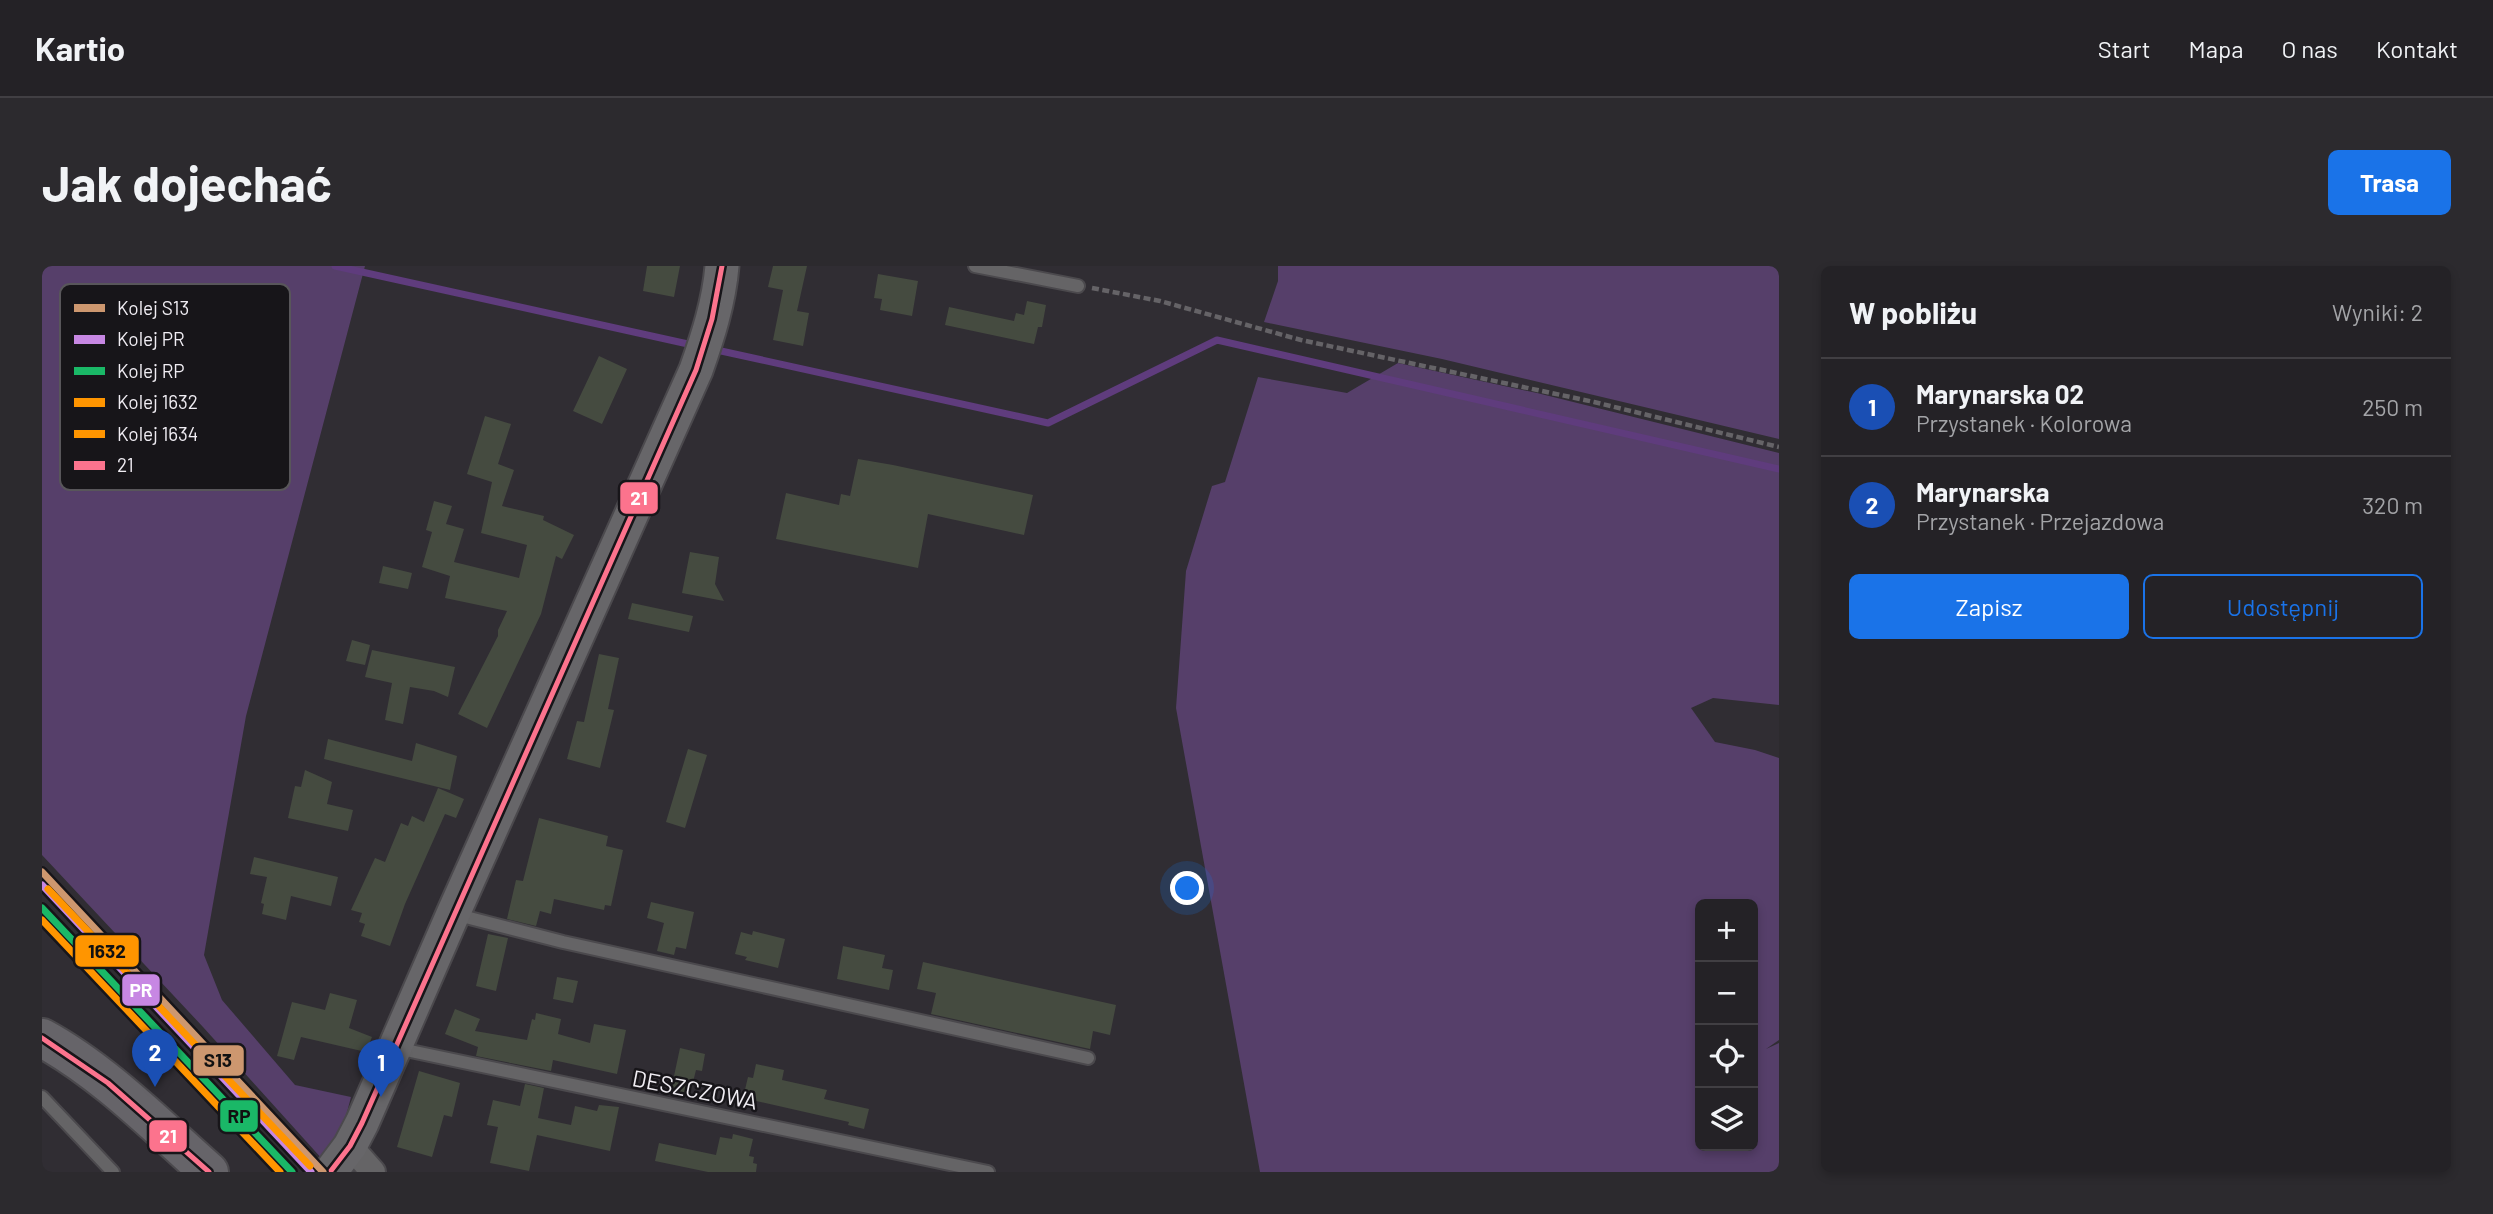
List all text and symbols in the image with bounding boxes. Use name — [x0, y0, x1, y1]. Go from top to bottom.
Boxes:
text: Kartio — [35, 28, 125, 68]
text: Start — [2098, 34, 2150, 63]
text: Mapa — [2188, 34, 2243, 63]
text: O nas — [2281, 34, 2338, 63]
text: Kontakt — [2376, 34, 2458, 63]
button: Trasa — [2328, 150, 2451, 215]
text: Jak dojechać — [42, 153, 332, 212]
legend — [60, 284, 290, 490]
text: W pobliżu — [1849, 294, 1977, 330]
text: Kolej S13 — [117, 296, 189, 319]
text: Wyniki: 2 — [2332, 298, 2423, 326]
text: Kolej PR — [117, 327, 185, 350]
text: Kolej RP — [117, 359, 185, 382]
text: Marynarska 02 — [1916, 378, 2084, 409]
text: Kolej 1632 — [117, 390, 198, 413]
text: 1 — [1868, 393, 1876, 421]
text: 250 m — [2362, 393, 2423, 421]
text: Przystanek · Kolorowa — [1916, 409, 2132, 437]
text: Kolej 1634 — [117, 422, 198, 445]
text: 21 — [117, 453, 134, 476]
text: Marynarska — [1916, 476, 2049, 507]
line badge: 21 — [619, 481, 659, 515]
text: 21 — [630, 486, 648, 509]
text: 2 — [1866, 491, 1878, 519]
text: 320 m — [2362, 491, 2423, 519]
text: Przystanek · Przejazdowa — [1916, 507, 2164, 535]
button: Zapisz — [1849, 574, 2129, 639]
button: Udostępnij — [2143, 574, 2423, 639]
your location — [1170, 871, 1204, 905]
map controls — [1695, 899, 1758, 1151]
button: + — [1695, 899, 1758, 962]
line badge: 1632 — [74, 934, 140, 968]
text: 1632 — [88, 939, 126, 962]
button: − — [1695, 962, 1758, 1025]
line badge: PR — [121, 973, 161, 1007]
text: PR — [129, 978, 153, 1001]
button: locate — [1695, 1025, 1758, 1088]
pin: 2 — [132, 1029, 178, 1087]
pin: 1 — [358, 1039, 404, 1097]
line badge: S13 — [192, 1044, 245, 1077]
text: S13 — [204, 1048, 232, 1071]
street label: DESZCZOWA — [630, 1063, 760, 1115]
button: layers — [1695, 1088, 1758, 1151]
line badge: RP — [219, 1099, 259, 1133]
text: RP — [227, 1104, 251, 1127]
line badge: 21 — [148, 1119, 188, 1153]
text: 21 — [159, 1124, 177, 1147]

